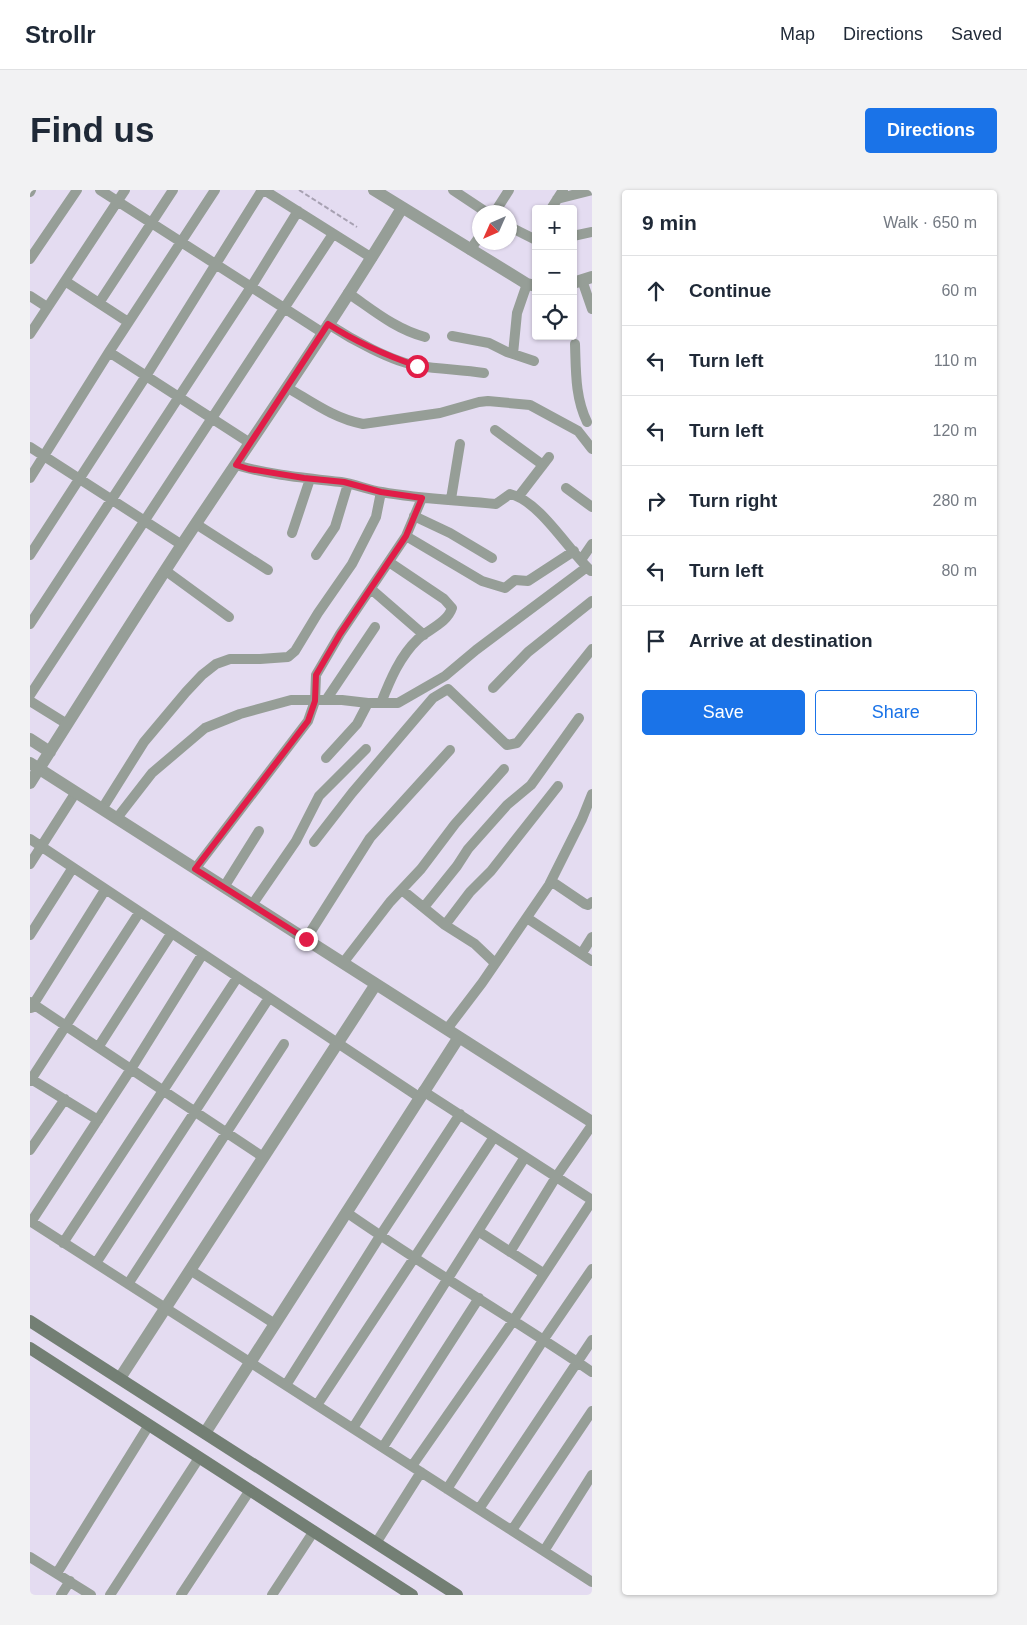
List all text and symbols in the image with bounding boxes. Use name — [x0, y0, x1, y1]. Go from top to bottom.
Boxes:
text: Strollr — [25, 21, 96, 48]
text: Map — [780, 24, 815, 44]
text: Directions — [843, 24, 923, 44]
text: Saved — [951, 24, 1002, 44]
button: Directions — [865, 108, 997, 153]
text: Find us — [30, 110, 154, 149]
north arrow — [472, 205, 517, 250]
map controls — [532, 205, 577, 340]
button: + — [532, 205, 577, 250]
text: 9 min — [642, 211, 697, 234]
text: Walk · 650 m — [883, 214, 977, 231]
button: − — [532, 250, 577, 295]
icon: ahead — [642, 277, 670, 305]
text: Continue — [689, 280, 771, 301]
text: 60 m — [941, 282, 977, 299]
button: locate — [532, 295, 577, 340]
icon: left — [642, 347, 670, 375]
text: Turn left — [689, 350, 764, 371]
text: 110 m — [934, 352, 977, 369]
route start — [406, 355, 429, 378]
icon: left — [642, 417, 670, 445]
text: Turn left — [689, 420, 764, 441]
text: 120 m — [933, 422, 977, 439]
icon: right — [642, 487, 670, 515]
text: Turn right — [689, 490, 777, 511]
text: 280 m — [933, 492, 977, 509]
icon: left — [642, 557, 670, 585]
text: Turn left — [689, 560, 764, 581]
text: 80 m — [941, 562, 977, 579]
icon: arrive — [642, 627, 670, 655]
text: Arrive at destination — [689, 630, 873, 651]
button: Save — [642, 690, 805, 735]
button: Share — [815, 690, 977, 735]
route end — [295, 928, 318, 951]

